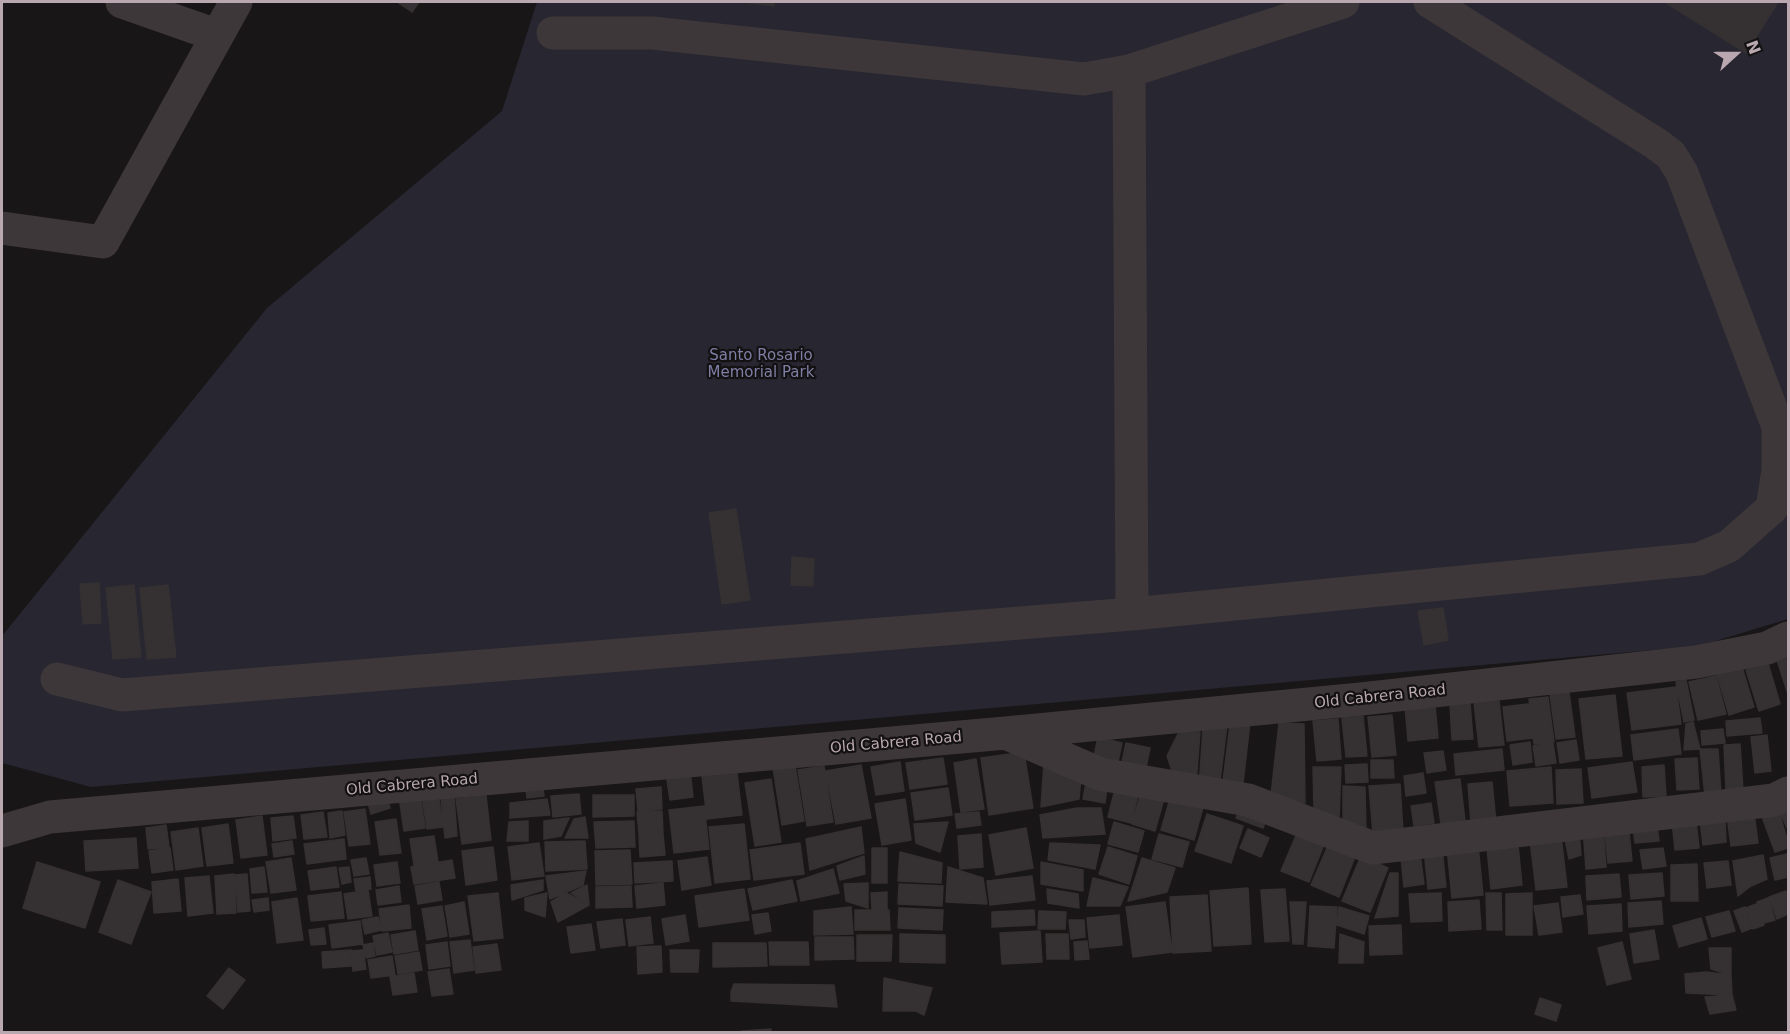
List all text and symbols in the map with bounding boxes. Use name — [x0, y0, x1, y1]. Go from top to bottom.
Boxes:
north arrow — [1706, 24, 1766, 84]
text: N — [1742, 38, 1765, 57]
park label: Santo Rosario Memorial Park — [708, 347, 814, 382]
street label: Old Cabrera Road — [1313, 681, 1447, 713]
street label: Old Cabrera Road — [829, 728, 963, 758]
street label: Old Cabrera Road — [345, 770, 479, 800]

